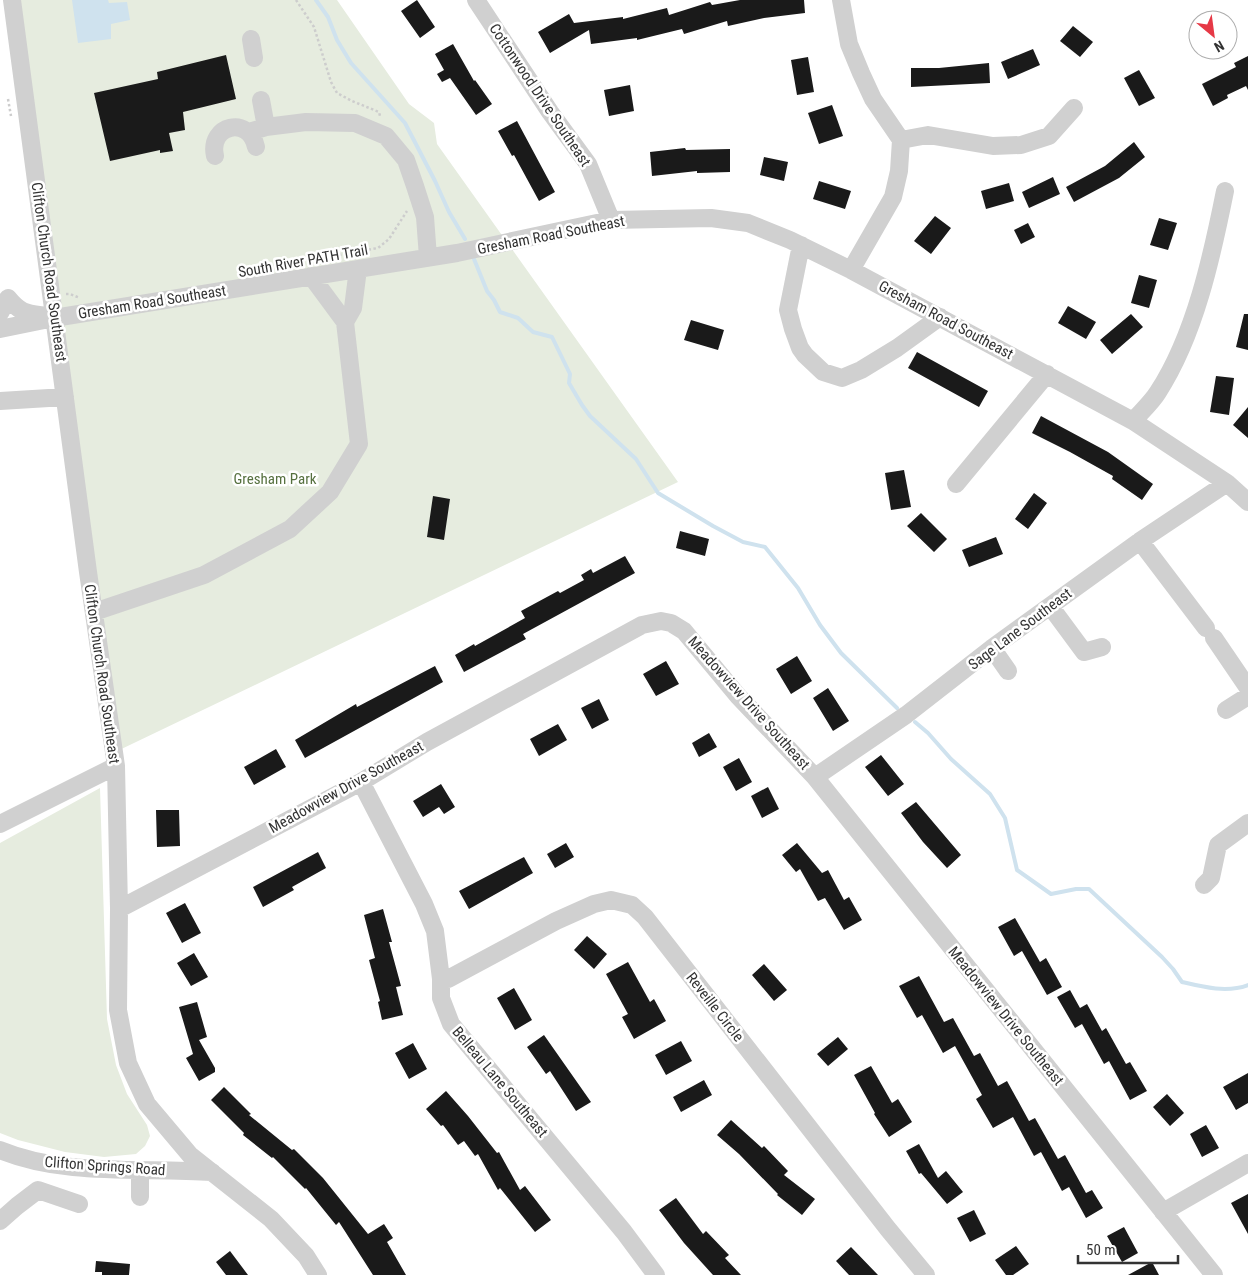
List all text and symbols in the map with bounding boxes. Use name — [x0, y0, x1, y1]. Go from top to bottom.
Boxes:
north arrow — [1188, 10, 1238, 60]
street label: Cottonwood Drive Southeast — [485, 20, 595, 170]
text: N — [1212, 37, 1227, 55]
street label: Clifton Church Road Southeast — [27, 181, 71, 363]
street label: Gresham Road Southeast — [476, 212, 626, 258]
street label: South River PATH Trail — [237, 241, 369, 281]
street label: Gresham Road Southeast — [876, 277, 1016, 363]
street label: Gresham Road Southeast — [77, 281, 227, 323]
park label: Gresham Park — [233, 470, 317, 488]
street label: Clifton Church Road Southeast — [80, 583, 124, 765]
street label: Sage Lane Southeast — [965, 584, 1075, 674]
street label: Meadowview Drive Southeast — [684, 633, 814, 773]
street label: Meadowview Drive Southeast — [266, 737, 426, 837]
street label: Meadowview Drive Southeast — [944, 943, 1068, 1089]
street label: Reveille Circle — [682, 969, 748, 1045]
street label: Belleau Lane Southeast — [448, 1023, 552, 1141]
street label: Clifton Springs Road — [44, 1153, 166, 1179]
scale bar — [1078, 1232, 1178, 1264]
text: 50 m — [1086, 1241, 1116, 1259]

